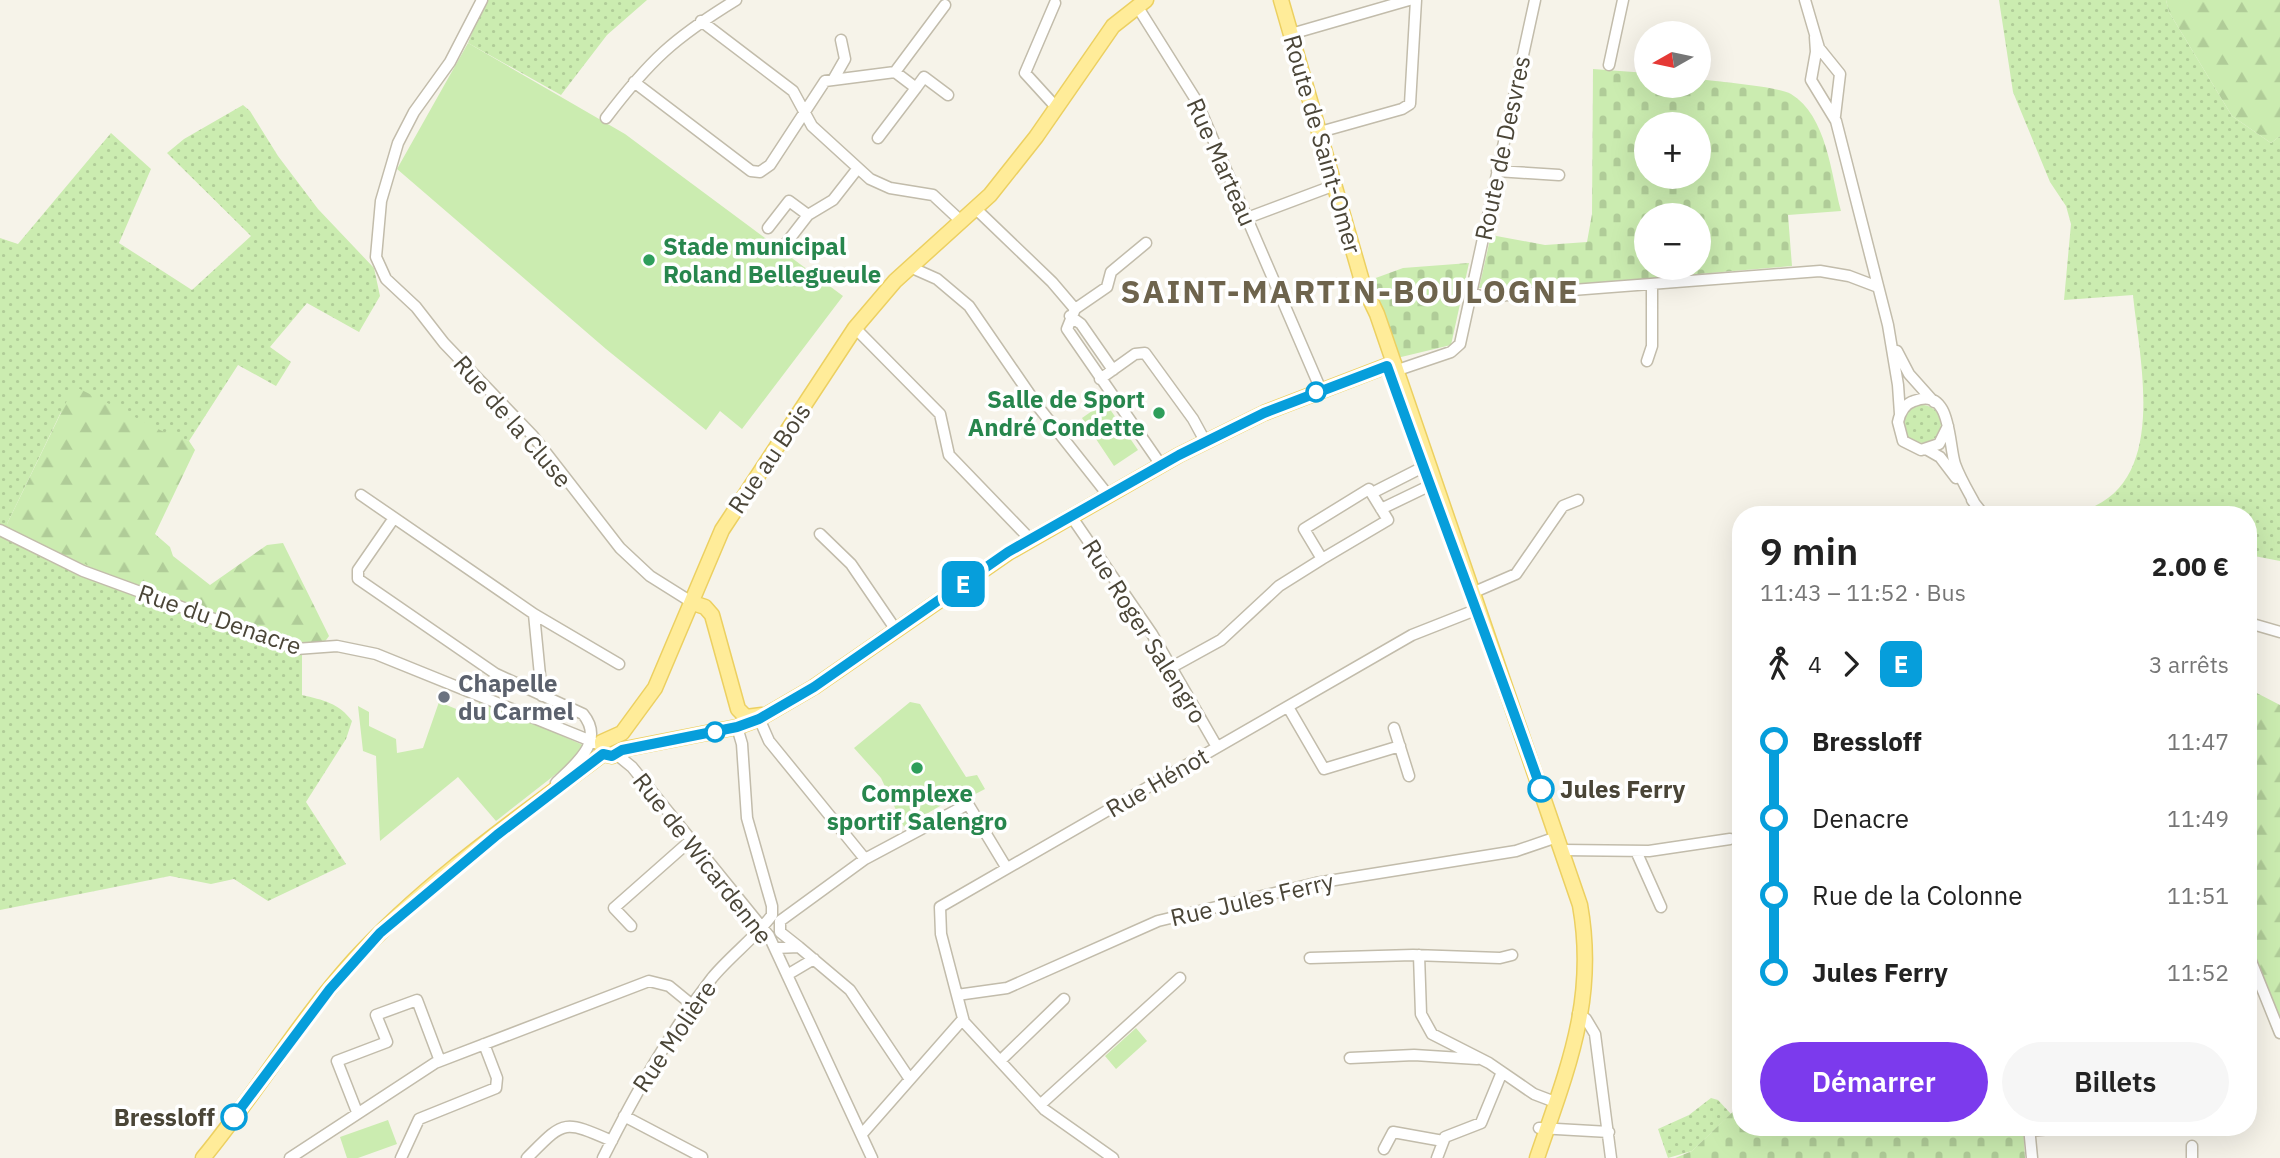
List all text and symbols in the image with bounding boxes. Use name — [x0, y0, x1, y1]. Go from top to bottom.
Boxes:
north arrow — [1634, 21, 1712, 98]
map controls — [1634, 21, 1711, 280]
street label: Route de Saint-Omer — [1276, 31, 1370, 257]
street label: Route de Desvres — [1467, 53, 1537, 243]
street label: Rue Marteau — [1180, 93, 1264, 231]
button: + — [1634, 112, 1711, 189]
button: − — [1634, 203, 1711, 280]
place label: Stade municipal Roland Bellegueule — [663, 230, 881, 290]
marker: Stade municipal Roland Bellegueule — [641, 252, 657, 268]
district label: SAINT-MARTIN-BOULOGNE — [1121, 270, 1579, 312]
street label: Rue de la Cluse — [447, 348, 579, 494]
unlabelled marker — [1306, 382, 1326, 402]
place label: Salle de Sport André Condette — [968, 383, 1145, 443]
street label: Rue au Bois — [720, 397, 818, 519]
marker: Salle de Sport André Condette — [1151, 405, 1167, 421]
text: 9 min — [1760, 526, 1858, 575]
street label: Rue Roger Salengro — [1075, 533, 1215, 729]
text: 2.00 € — [2152, 549, 2229, 583]
line badge: E — [940, 561, 986, 607]
text: E — [956, 568, 970, 600]
street label: Rue du Denacre — [134, 576, 306, 662]
text: 11:43 – 11:52 · Bus — [1760, 577, 1966, 607]
icon: walk — [1760, 645, 1798, 683]
icon: forward — [1832, 645, 1870, 683]
text: E — [1894, 648, 1908, 680]
text: 4 — [1808, 649, 1822, 679]
text: 3 arrêts — [2149, 649, 2229, 679]
place label: Chapelle du Carmel — [458, 667, 574, 727]
marker: Chapelle du Carmel — [436, 689, 452, 705]
unlabelled marker — [705, 722, 725, 742]
text: Bressloff — [1812, 724, 1922, 758]
text: 11:47 — [2167, 726, 2229, 756]
street label: Rue Hénot — [1100, 740, 1214, 824]
marker: Complexe sportif Salengro — [909, 760, 925, 776]
street label: Rue de Wicardenne — [626, 766, 780, 950]
place label: Jules Ferry — [1560, 773, 1686, 805]
marker: Jules Ferry — [1528, 776, 1554, 802]
place label: Complexe sportif Salengro — [827, 777, 1007, 837]
text: Denacre — [1812, 801, 1909, 835]
text: 11:49 — [2167, 803, 2229, 833]
street label: Rue Jules Ferry — [1167, 865, 1337, 933]
text: Rue de la Colonne — [1812, 878, 2023, 912]
text: 11:51 — [2167, 880, 2229, 910]
text: Jules Ferry — [1812, 955, 1948, 989]
text: 11:52 — [2167, 957, 2229, 987]
street label: Rue Molière — [625, 974, 723, 1098]
button: Démarrer — [1760, 1042, 1988, 1122]
button: Billets — [2002, 1042, 2229, 1122]
place label: Bressloff — [114, 1101, 215, 1133]
marker: Bressloff — [221, 1104, 247, 1130]

